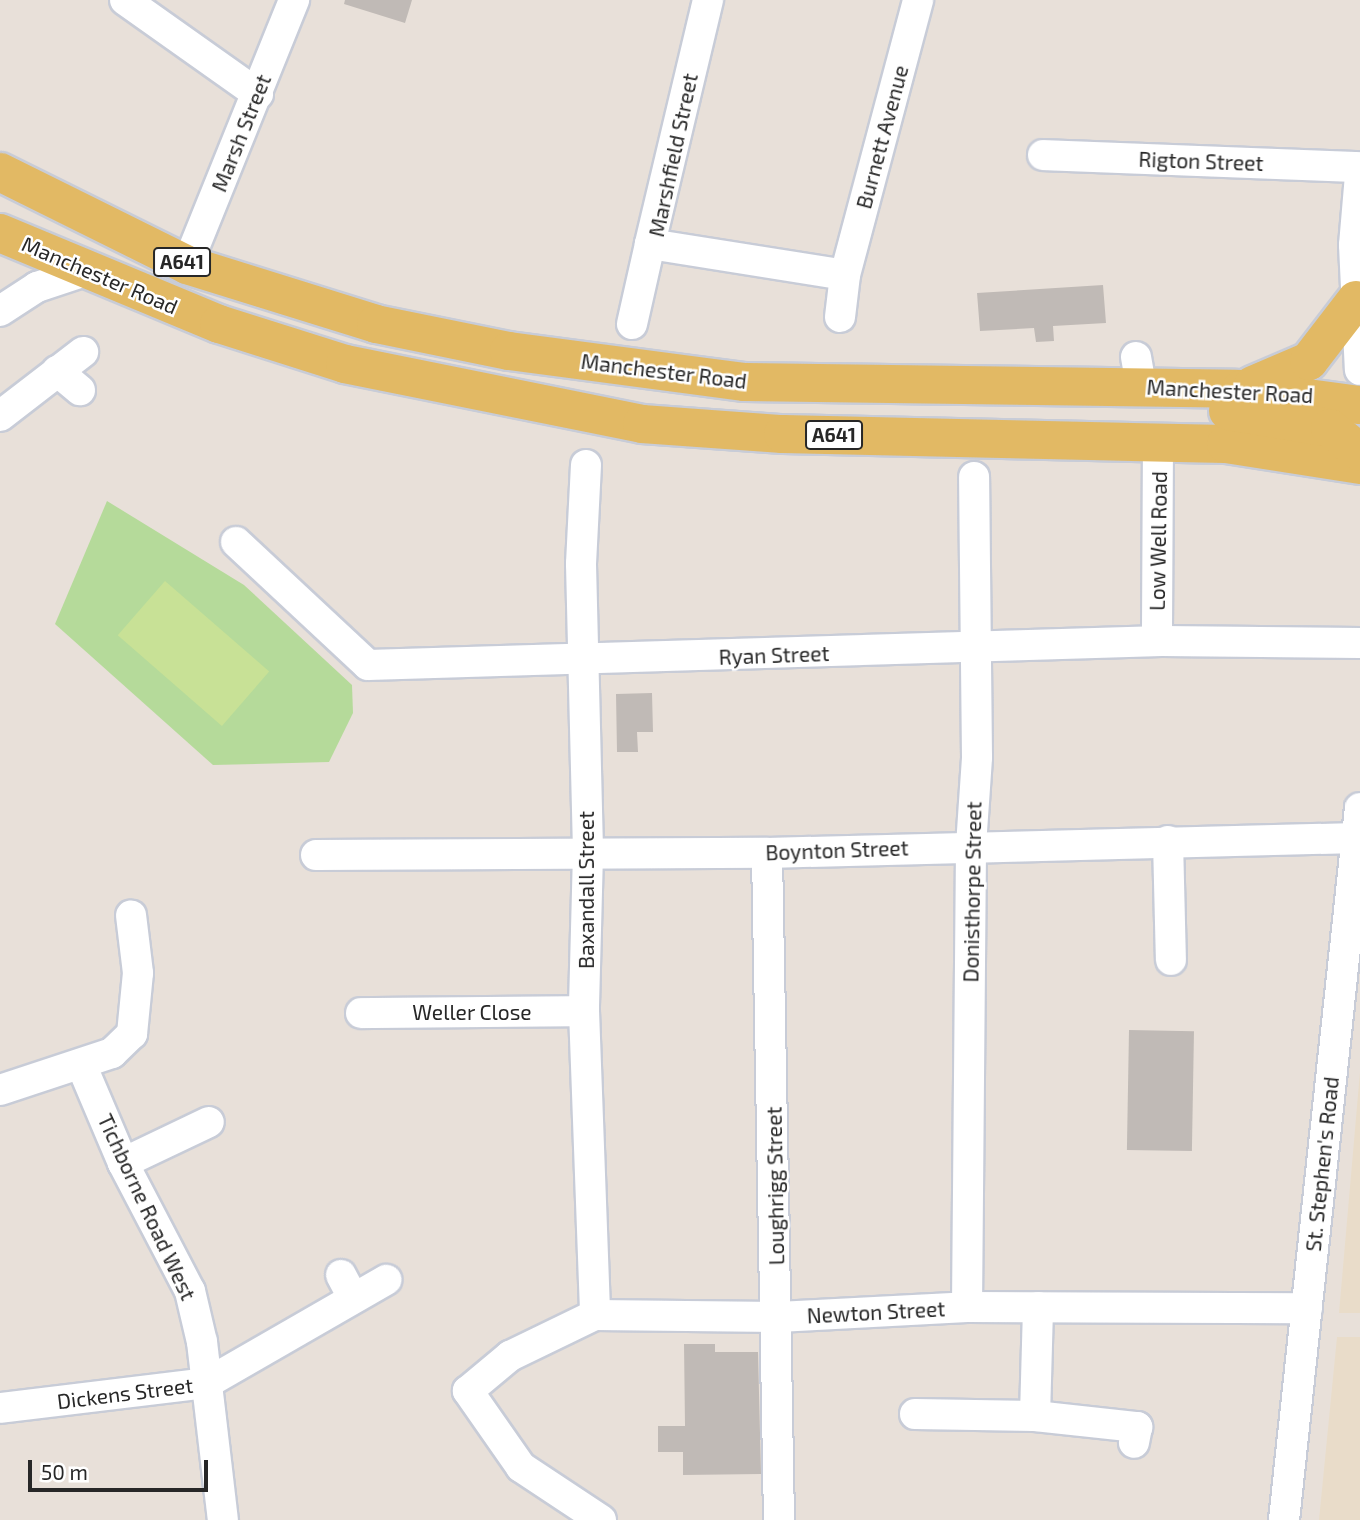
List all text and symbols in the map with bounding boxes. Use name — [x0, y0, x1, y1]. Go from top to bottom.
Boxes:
street label: Burnett Avenue — [851, 62, 913, 212]
street label: Marsh Street — [206, 71, 276, 195]
street label: Marshfield Street — [643, 71, 703, 239]
street label: Rigton Street — [1138, 146, 1264, 176]
street label: Manchester Road — [18, 231, 182, 319]
road number: A641 — [152, 246, 212, 278]
street label: Manchester Road — [579, 348, 749, 394]
street label: Manchester Road — [1146, 374, 1314, 408]
road number: A641 — [804, 420, 864, 450]
street label: Low Well Road — [1144, 470, 1172, 612]
street label: Ryan Street — [718, 640, 830, 670]
street label: Donisthorpe Street — [958, 801, 986, 983]
street label: Baxandall Street — [573, 811, 599, 969]
street label: Boynton Street — [765, 835, 909, 865]
street label: Weller Close — [412, 999, 532, 1025]
street label: St. Stephen's Road — [1300, 1075, 1344, 1253]
street label: Loughrigg Street — [761, 1106, 789, 1266]
street label: Tichborne Road West — [93, 1110, 201, 1304]
street label: Newton Street — [806, 1296, 946, 1328]
street label: Dickens Street — [55, 1372, 195, 1414]
scale bar — [32, 1446, 212, 1490]
text: 50 m — [41, 1459, 88, 1484]

